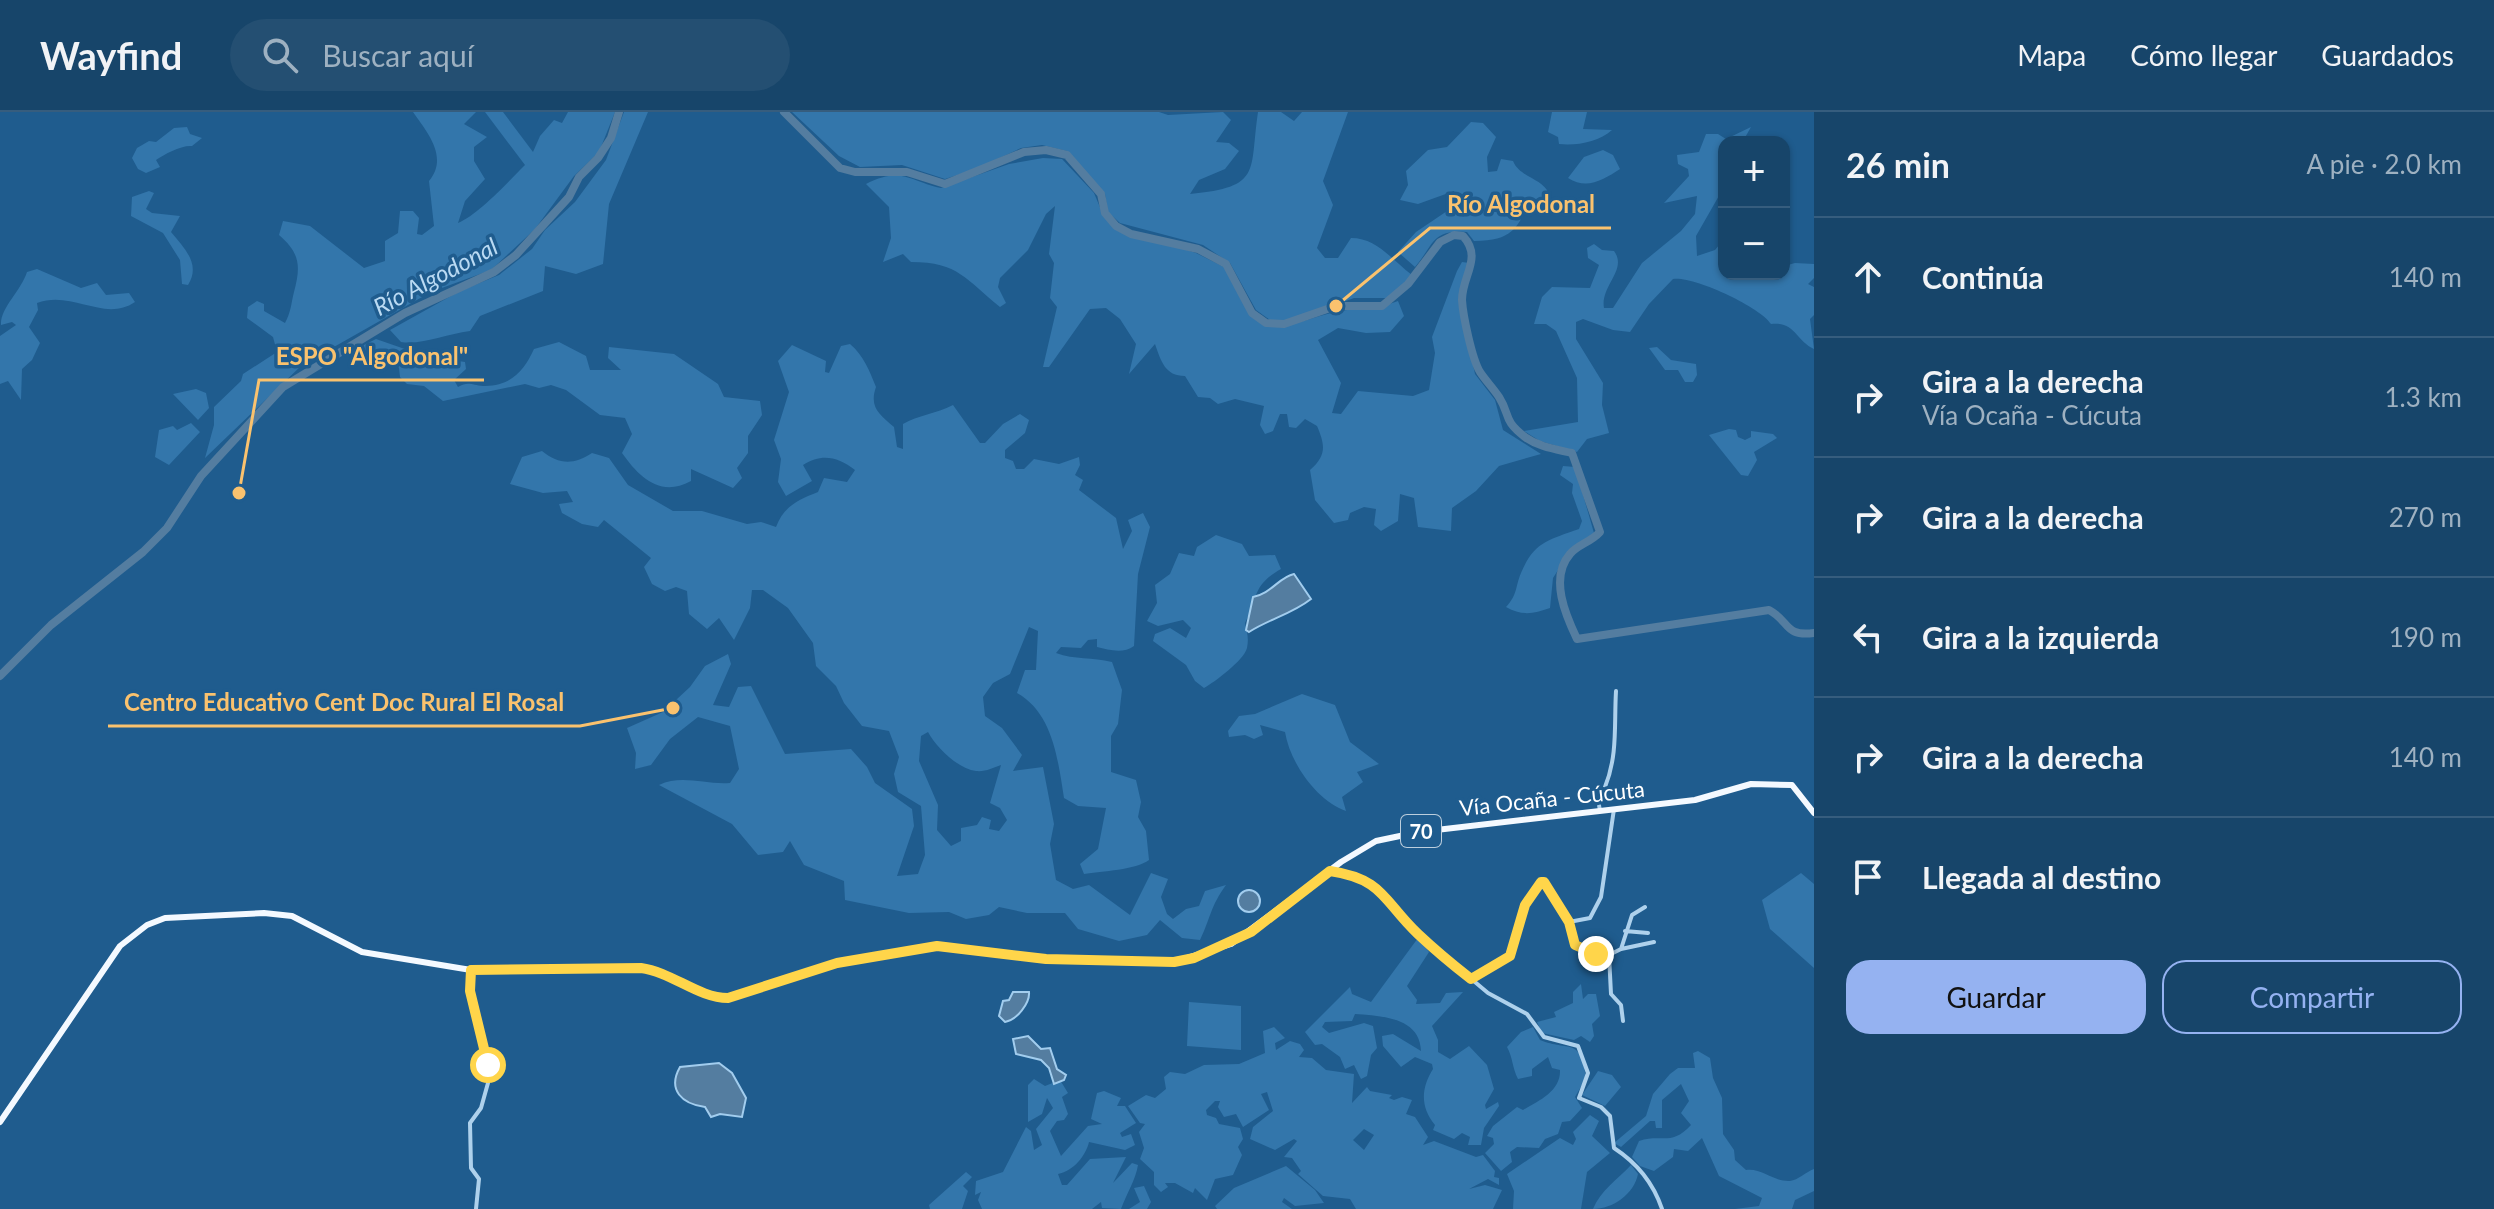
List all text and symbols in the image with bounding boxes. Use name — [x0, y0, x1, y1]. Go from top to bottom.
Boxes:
search box — [230, 19, 790, 91]
text: Wayfind — [40, 32, 182, 78]
icon: search — [258, 33, 302, 77]
text: Buscar aquí — [322, 37, 474, 73]
text: Mapa — [2017, 38, 2086, 72]
text: Cómo llegar — [2130, 38, 2277, 72]
text: Guardados — [2321, 38, 2454, 72]
map controls — [1718, 136, 1790, 280]
button: + — [1718, 136, 1790, 208]
text: 26 min — [1846, 144, 1950, 185]
text: A pie · 2.0 km — [2306, 148, 2462, 180]
callout: Río Algodonal — [1430, 180, 1611, 228]
text: Río Algodonal — [1447, 189, 1595, 218]
button: − — [1718, 208, 1790, 280]
water label: Río Algodonal — [368, 231, 503, 321]
icon: ahead — [1846, 255, 1890, 299]
text: Continúa — [1922, 259, 2044, 295]
text: 140 m — [2389, 261, 2462, 293]
callout: ESPO "Algodonal" — [259, 332, 484, 380]
text: ESPO "Algodonal" — [276, 341, 468, 370]
text: Gira a la derecha — [1922, 363, 2144, 399]
icon: right — [1846, 375, 1890, 419]
text: 1.3 km — [2384, 381, 2462, 413]
text: Vía Ocaña - Cúcuta — [1922, 399, 2142, 431]
icon: right — [1846, 495, 1890, 539]
text: Gira a la derecha — [1922, 499, 2144, 535]
text: 270 m — [2389, 501, 2462, 533]
icon: left — [1846, 615, 1890, 659]
text: Gira a la izquierda — [1922, 619, 2159, 655]
text: 190 m — [2389, 621, 2462, 653]
callout: Centro Educativo Cent Doc Rural El Rosal — [108, 678, 580, 726]
text: Centro Educativo Cent Doc Rural El Rosal — [124, 687, 564, 716]
icon: right — [1846, 735, 1890, 779]
text: Gira a la derecha — [1922, 739, 2144, 775]
text: 140 m — [2389, 741, 2462, 773]
street label: Vía Ocaña - Cúcuta — [1458, 775, 1646, 821]
road number: 70 — [1401, 815, 1441, 847]
icon: arrive — [1846, 855, 1890, 899]
text: Llegada al destino — [1922, 859, 2161, 895]
route end — [1578, 936, 1614, 972]
button: Guardar — [1846, 960, 2146, 1034]
button: Compartir — [2162, 960, 2462, 1034]
route start — [470, 1047, 506, 1083]

